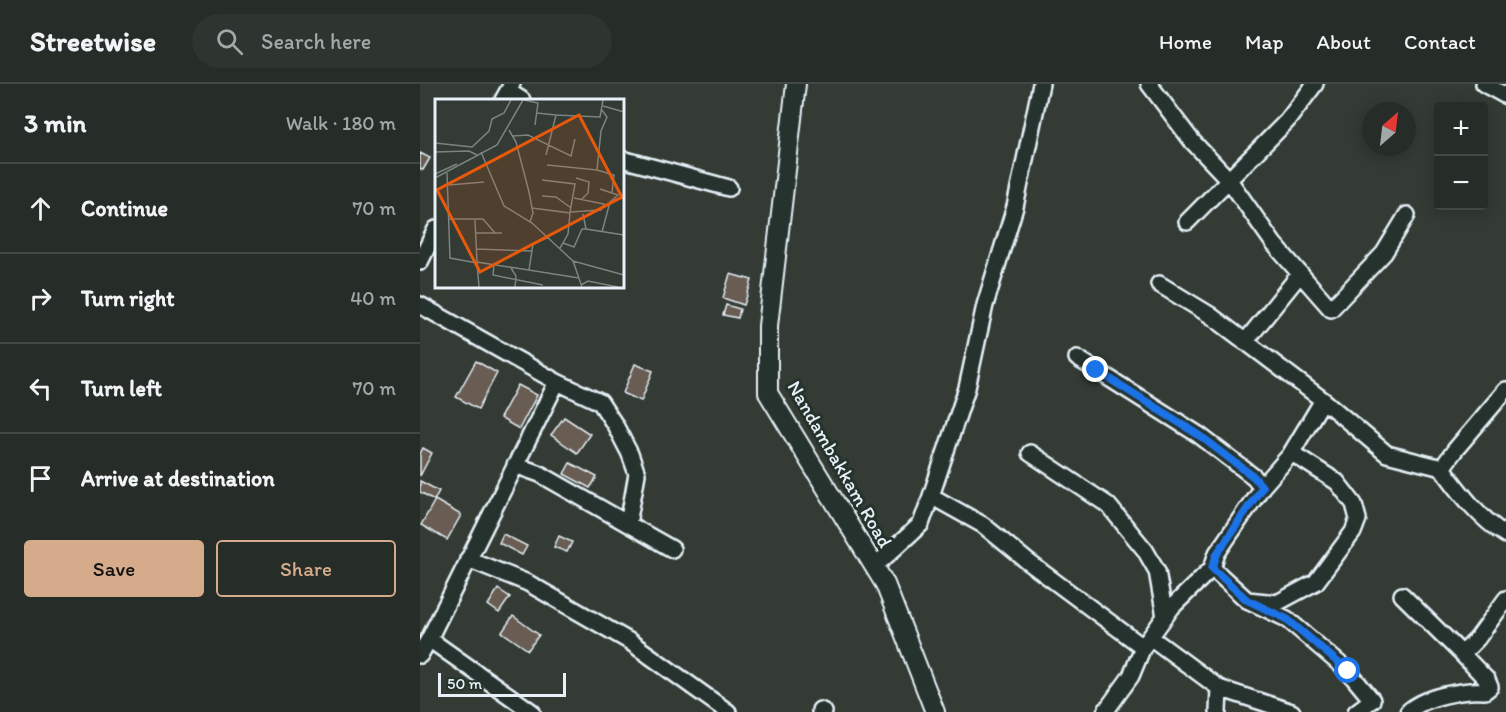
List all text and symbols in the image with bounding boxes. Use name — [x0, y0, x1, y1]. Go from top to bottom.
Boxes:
search box — [192, 14, 612, 68]
text: Streetwise — [30, 24, 156, 58]
icon: search — [213, 25, 246, 58]
text: Search here — [261, 28, 371, 55]
text: Home — [1159, 29, 1212, 54]
text: Map — [1245, 29, 1284, 54]
text: About — [1317, 29, 1371, 54]
text: Contact — [1404, 29, 1476, 54]
inset map — [435, 99, 624, 288]
north arrow — [1362, 102, 1416, 156]
map controls — [1434, 102, 1488, 210]
button: + — [1434, 102, 1488, 156]
text: 3 min — [24, 107, 86, 139]
text: Walk · 180 m — [286, 111, 396, 135]
button: − — [1434, 156, 1488, 210]
icon: ahead — [24, 192, 57, 225]
text: Continue — [81, 195, 168, 222]
text: 70 m — [352, 196, 396, 220]
icon: right — [24, 282, 57, 315]
text: Turn right — [81, 285, 175, 312]
text: 40 m — [350, 286, 396, 310]
route end — [1082, 356, 1108, 382]
icon: left — [24, 372, 57, 405]
text: Turn left — [81, 375, 162, 402]
text: 70 m — [352, 376, 396, 400]
street label: Nandambakkam Road — [782, 376, 898, 552]
icon: arrive — [24, 462, 57, 495]
text: Arrive at destination — [81, 465, 275, 492]
button: Save — [24, 540, 204, 597]
button: Share — [216, 540, 396, 597]
route start — [1334, 657, 1360, 683]
scale bar — [438, 670, 566, 698]
text: 50 m — [447, 674, 482, 693]

